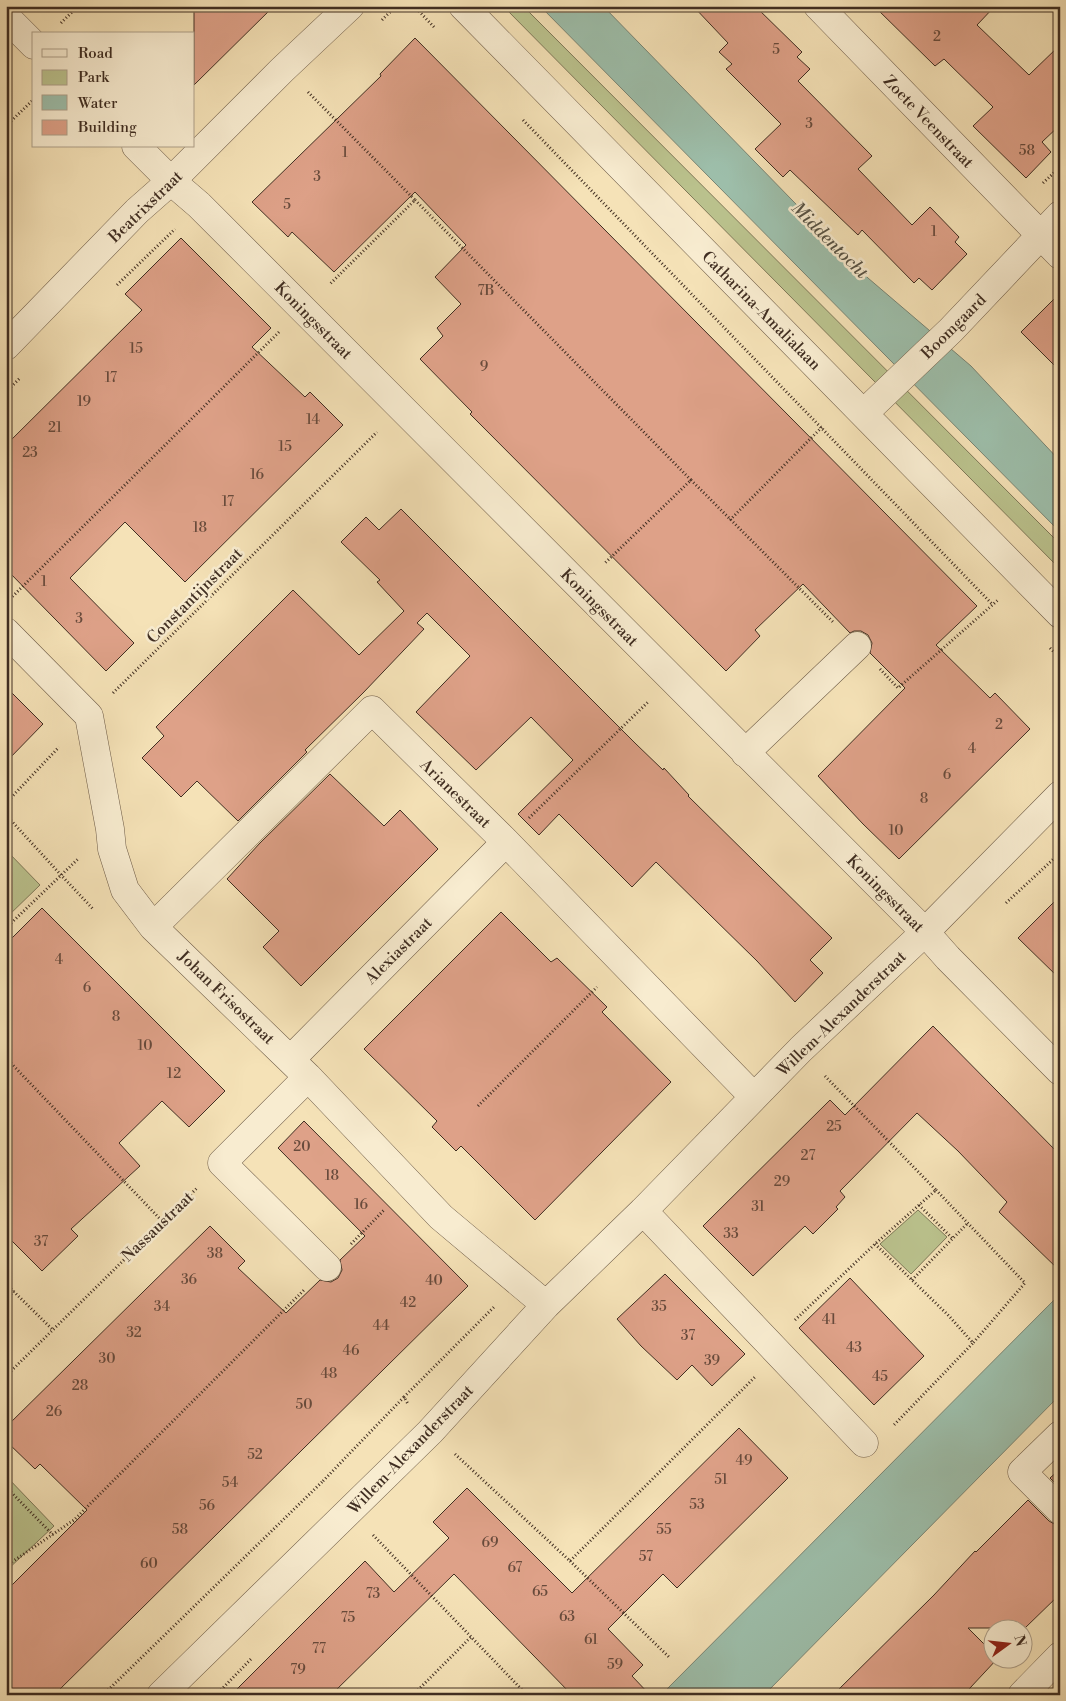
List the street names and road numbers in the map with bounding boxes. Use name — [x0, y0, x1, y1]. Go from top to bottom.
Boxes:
street label: Zoete Veenstraat — [879, 71, 978, 173]
street label: Beatrixstraat — [104, 166, 187, 248]
street label: Catharina-Amalialaan — [697, 247, 825, 375]
street label: Koningsstraat — [270, 278, 357, 364]
street label: Boomgaard — [916, 290, 990, 364]
street label: Constantijnstraat — [143, 543, 247, 648]
street label: Koningsstraat — [556, 565, 643, 651]
street label: Arianestraat — [415, 754, 495, 833]
street label: Koningsstraat — [842, 851, 929, 937]
street label: Alexiastraat — [360, 913, 437, 989]
street label: Johan Frisostraat — [173, 946, 279, 1049]
street label: Willem-Alexanderstraat — [772, 946, 911, 1081]
street label: Nassaustraat — [117, 1187, 198, 1266]
street label: Willem-Alexanderstraat — [343, 1381, 478, 1519]

